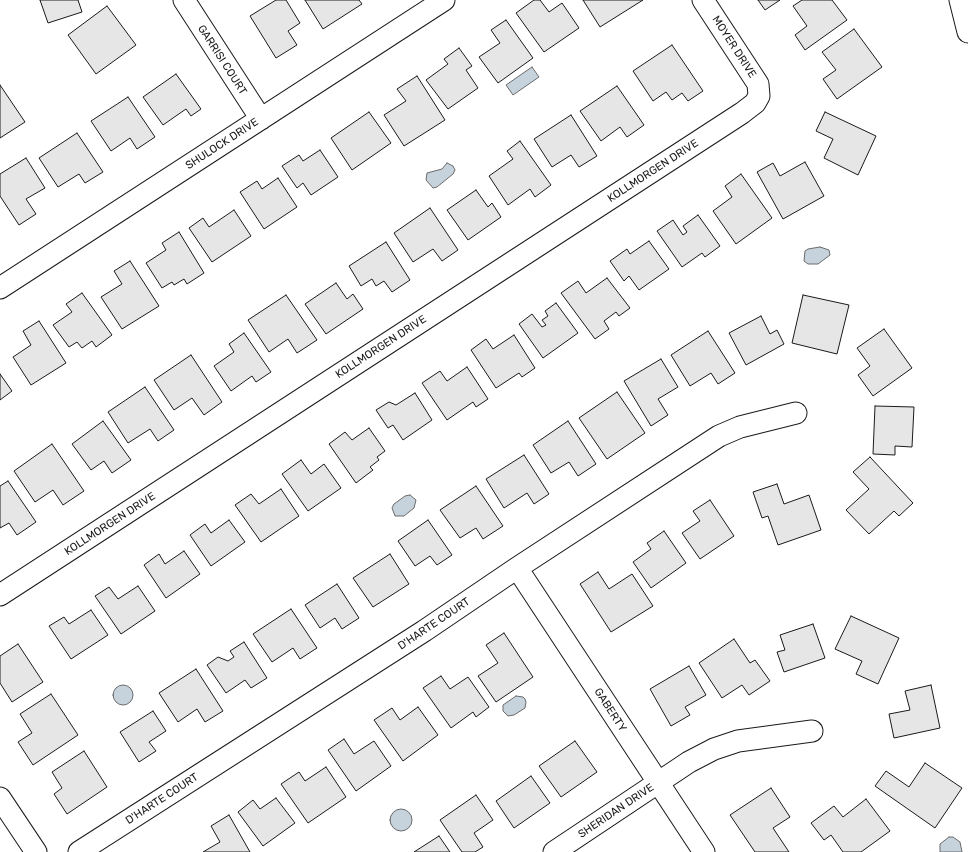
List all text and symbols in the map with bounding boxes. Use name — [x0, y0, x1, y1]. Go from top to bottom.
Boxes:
street label: MOYER DRIVE — [709, 14, 759, 80]
street label: GARRISI COURT — [195, 23, 249, 97]
street label: SHULOCK DRIVE — [183, 116, 261, 172]
street label: KOLLMORGEN DRIVE — [605, 137, 701, 205]
street label: KOLLMORGEN DRIVE — [333, 313, 429, 381]
street label: KOLLMORGEN DRIVE — [62, 490, 158, 558]
street label: D'HARTE COURT — [395, 595, 473, 653]
street label: GABERTY — [591, 686, 629, 734]
street label: D'HARTE COURT — [123, 771, 201, 827]
street label: SHERIDAN DRIVE — [576, 781, 656, 841]

